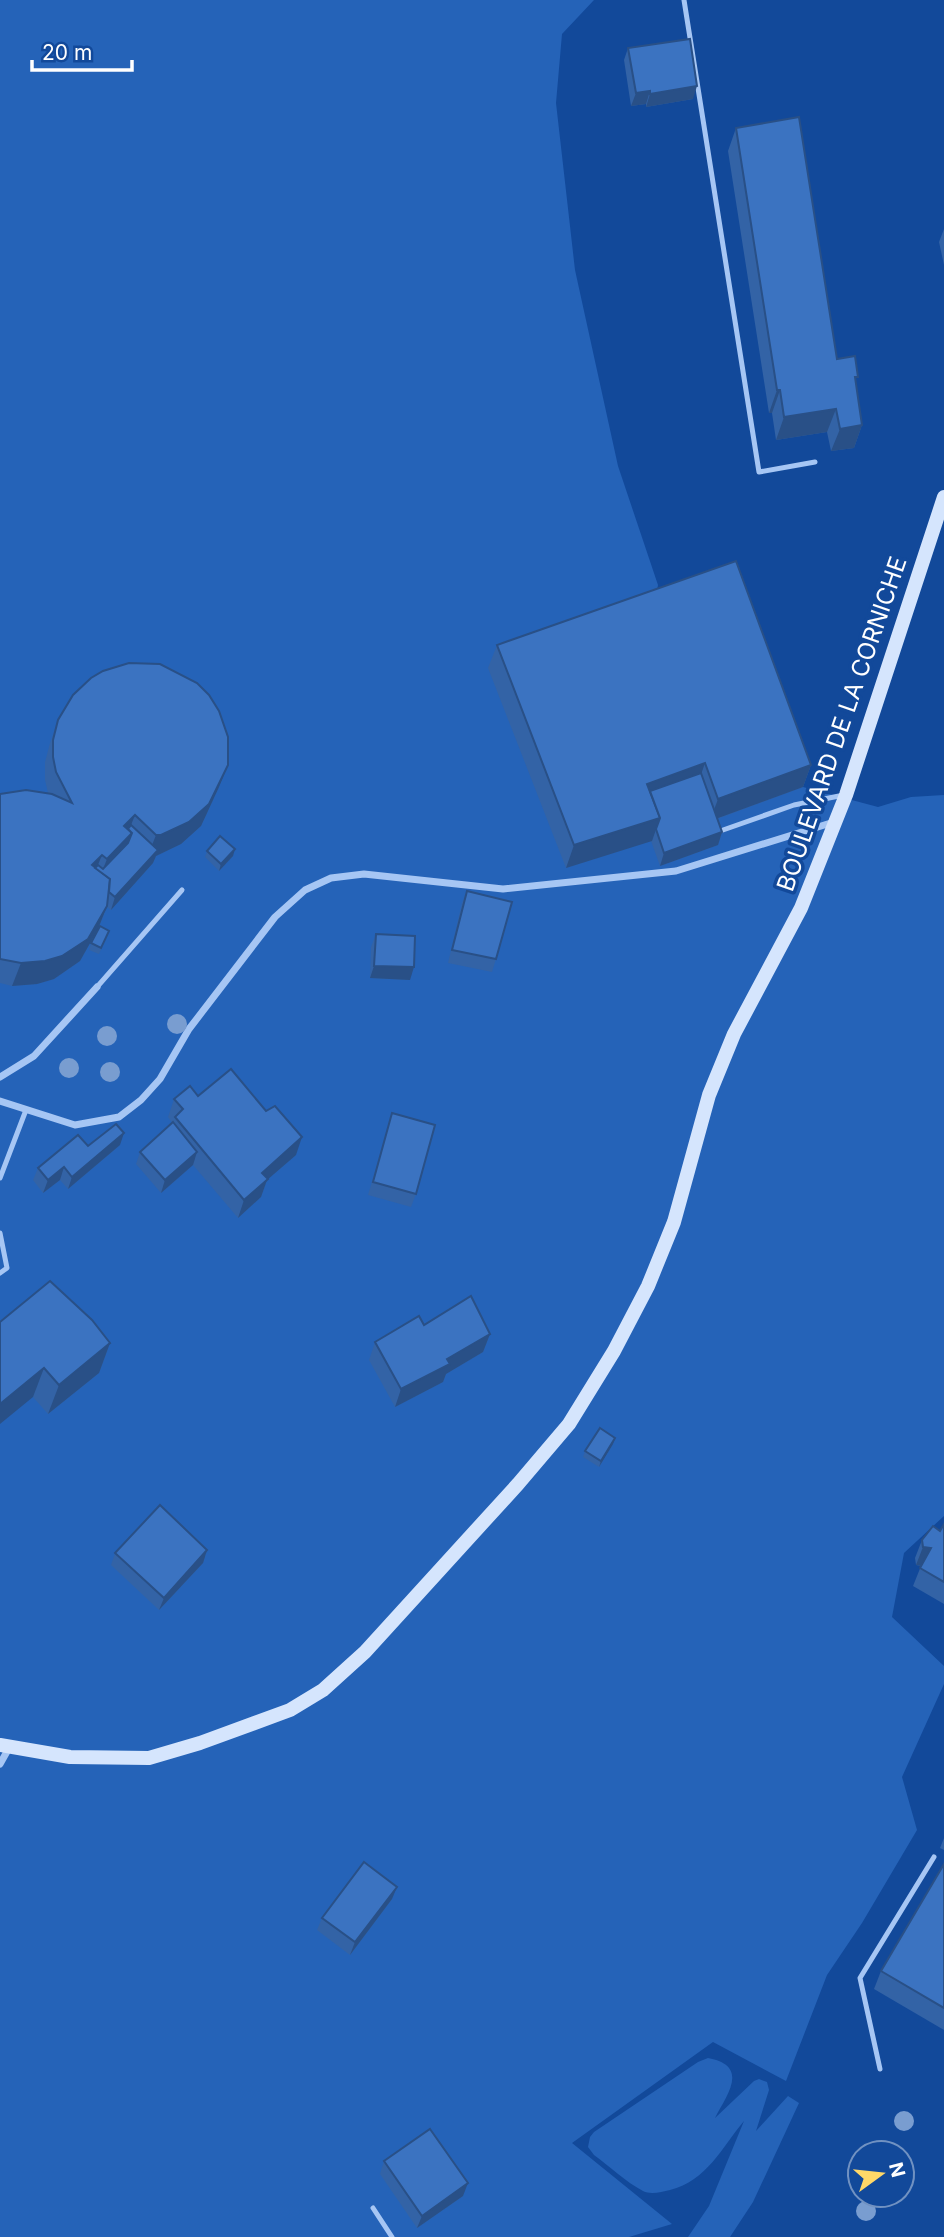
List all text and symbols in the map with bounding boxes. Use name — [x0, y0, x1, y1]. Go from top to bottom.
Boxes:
scale bar — [32, 28, 131, 72]
text: 20 m — [42, 40, 92, 65]
street label: BOULEVARD DE LA CORNICHE — [771, 553, 913, 895]
north arrow — [846, 2139, 916, 2209]
text: N — [884, 2160, 910, 2180]

